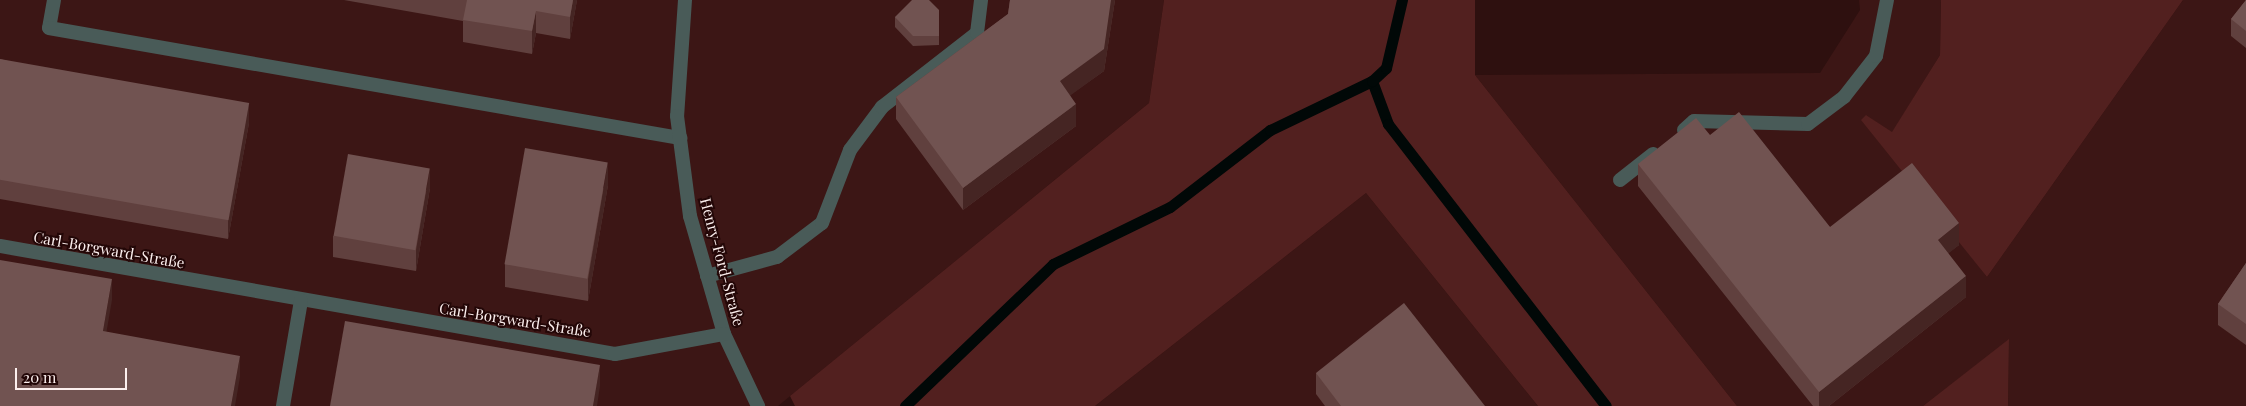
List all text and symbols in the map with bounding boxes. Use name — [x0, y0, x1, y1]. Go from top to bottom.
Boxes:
street label: Henry-Ford-Straße — [696, 196, 748, 328]
street label: Carl-Borgward-Straße — [32, 228, 186, 272]
street label: Carl-Borgward-Straße — [438, 299, 592, 341]
scale bar — [18, 358, 130, 390]
text: 20 m — [23, 367, 56, 387]

